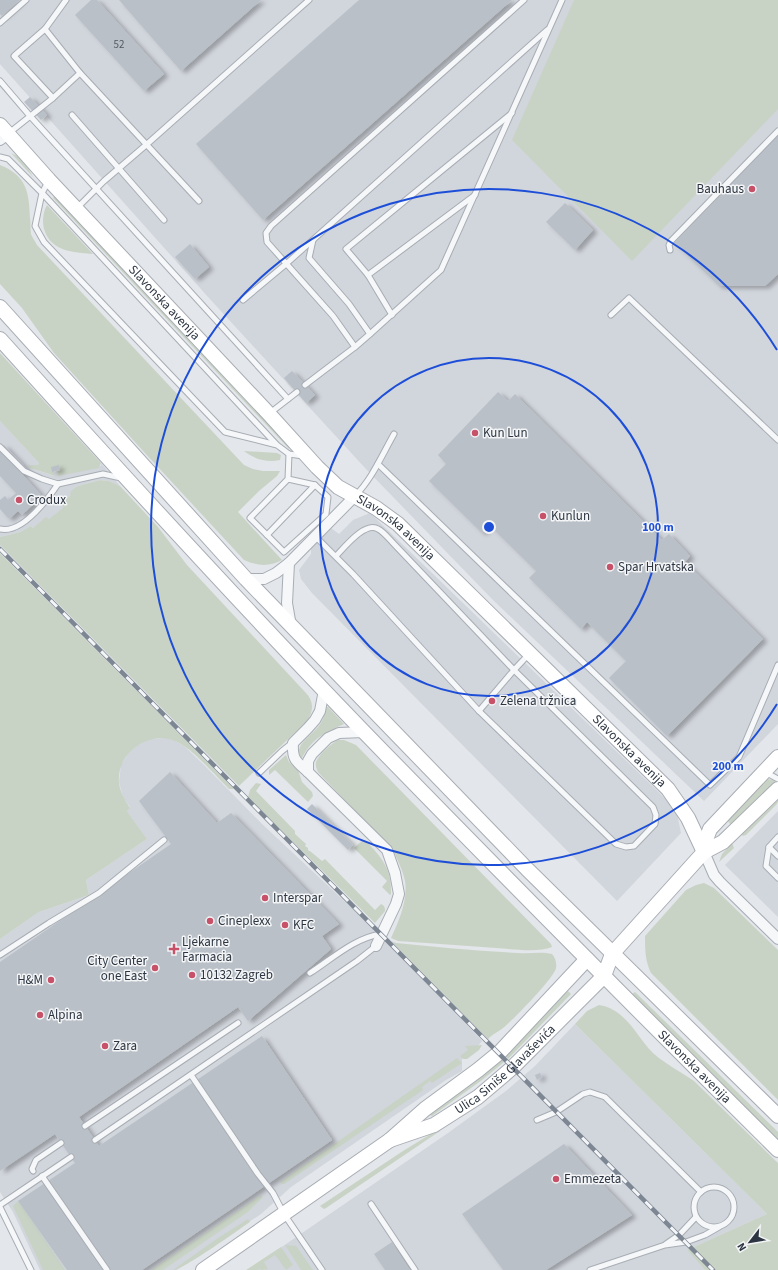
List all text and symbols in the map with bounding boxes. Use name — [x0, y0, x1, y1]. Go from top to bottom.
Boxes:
house number: 52 — [114, 37, 124, 52]
place label: Bauhaus — [697, 180, 745, 198]
marker: Bauhaus — [747, 184, 757, 194]
street label: Slavonska avenija — [124, 261, 204, 344]
place label: Kun Lun — [483, 424, 528, 442]
marker: Kun Lun — [470, 428, 480, 438]
street label: Slavonska avenija — [353, 490, 439, 564]
place label: Crodux — [27, 491, 66, 509]
marker: Crodux — [14, 495, 24, 505]
place label: Kunlun — [551, 507, 590, 525]
marker: Kunlun — [538, 511, 548, 521]
text: 100 m — [642, 519, 674, 536]
centre of rings — [482, 520, 496, 534]
place label: Spar Hrvatska — [618, 558, 694, 576]
marker: Spar Hrvatska — [605, 562, 615, 572]
place label: Zelena tržnica — [500, 692, 576, 710]
marker: Zelena tržnica — [487, 696, 497, 706]
street label: Slavonska avenija — [588, 711, 670, 791]
text: 200 m — [712, 758, 744, 775]
place label: Interspar — [273, 889, 323, 907]
marker: Interspar — [260, 893, 270, 903]
place label: Cineplexx — [218, 912, 271, 930]
marker: Cineplexx — [205, 916, 215, 926]
place label: KFC — [293, 916, 314, 934]
marker: KFC — [280, 920, 290, 930]
place label: Ljekarne Farmacia — [182, 933, 232, 966]
marker: Ljekarne Farmacia — [169, 944, 179, 954]
place label: City Center one East — [87, 952, 148, 985]
marker: City Center one East — [150, 963, 160, 973]
place label: 10132 Zagreb — [200, 966, 273, 984]
marker: 10132 Zagreb — [187, 970, 197, 980]
place label: H&M — [17, 971, 43, 989]
marker: H&M — [46, 975, 56, 985]
place label: Alpina — [48, 1006, 82, 1024]
marker: Alpina — [35, 1010, 45, 1020]
street label: Ulica Siniše Glavaševića — [451, 1021, 559, 1119]
street label: Slavonska avenija — [654, 1026, 735, 1107]
place label: Zara — [113, 1037, 137, 1055]
marker: Zara — [100, 1041, 110, 1051]
place label: Emmezeta — [564, 1170, 621, 1188]
marker: Emmezeta — [551, 1174, 561, 1184]
north arrow — [730, 1222, 770, 1262]
text: N — [734, 1240, 750, 1254]

